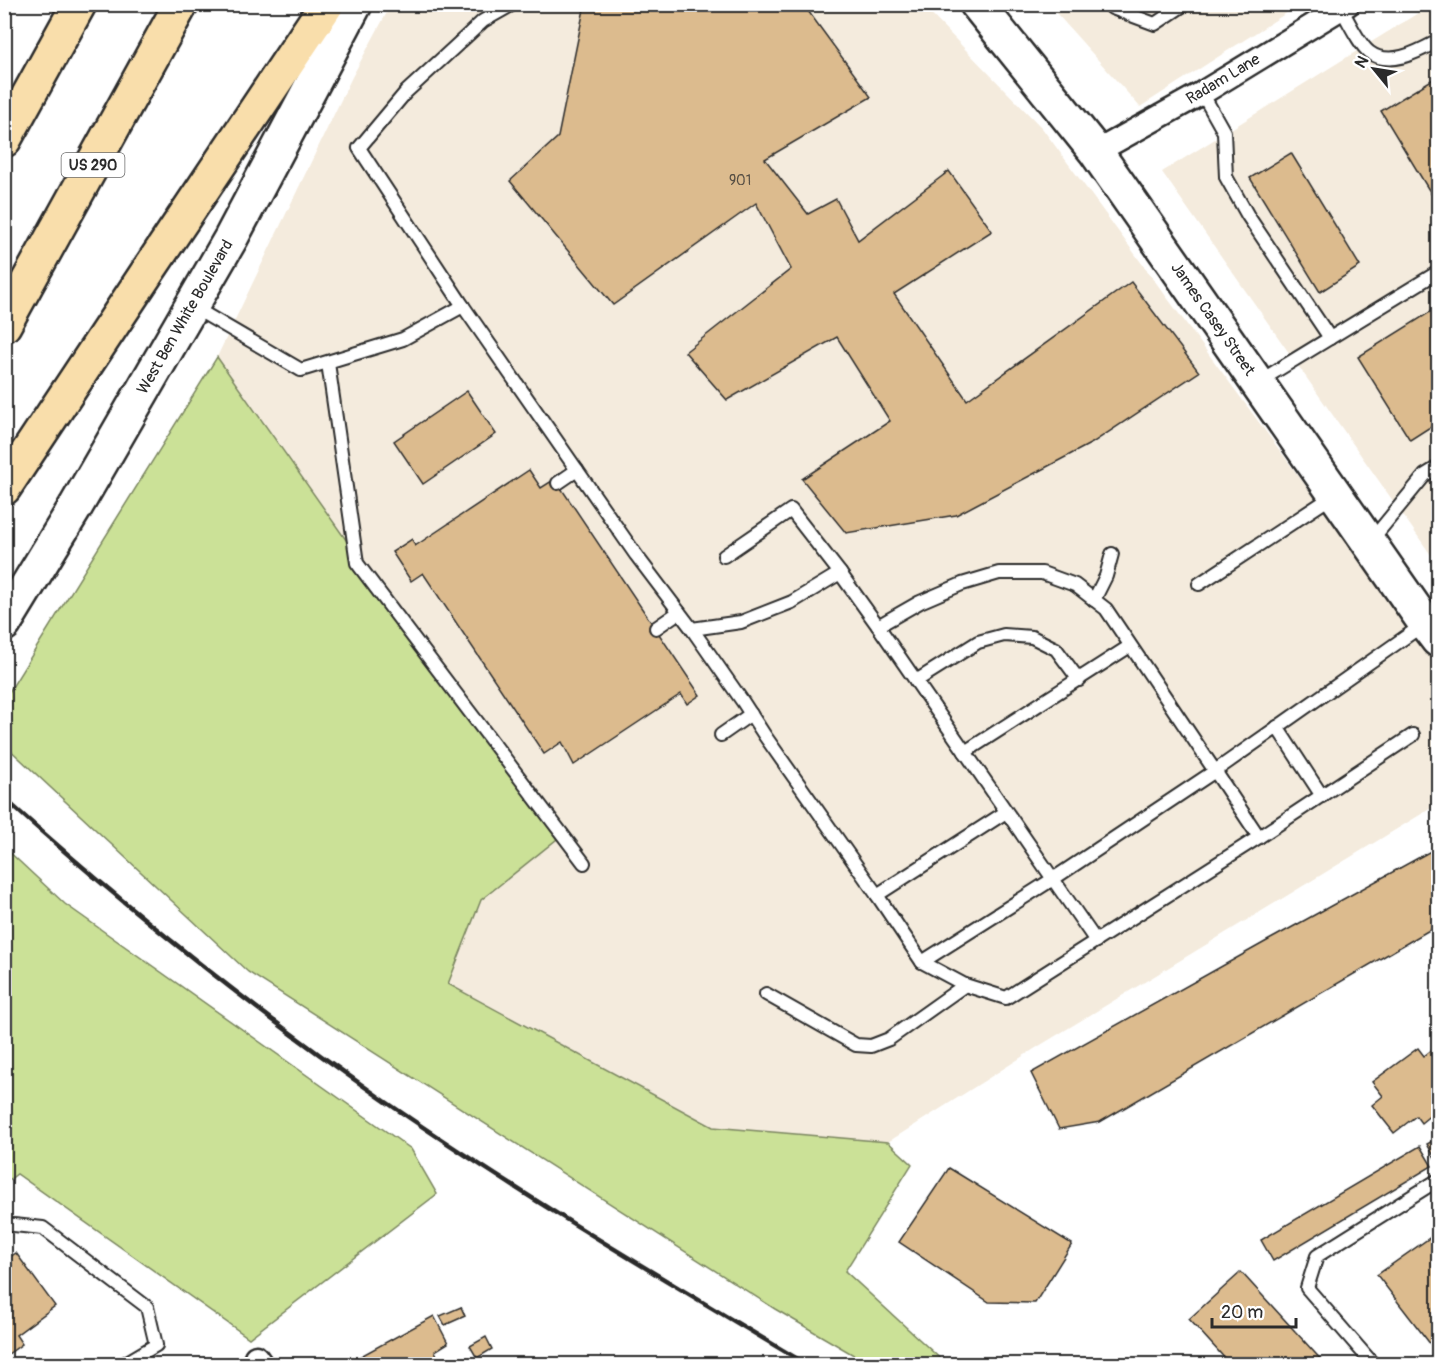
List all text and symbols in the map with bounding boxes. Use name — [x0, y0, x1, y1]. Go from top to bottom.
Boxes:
north arrow — [1344, 39, 1404, 99]
street label: Radam Lane — [1182, 49, 1264, 109]
text: N — [1351, 52, 1373, 72]
road number: US 290 — [62, 153, 124, 177]
house number: 901 — [729, 172, 751, 189]
street label: West Ben White Boulevard — [133, 236, 237, 398]
street label: James Casey Street — [1166, 258, 1260, 380]
scale bar — [1212, 1291, 1296, 1329]
text: 20 m — [1221, 1301, 1263, 1324]

